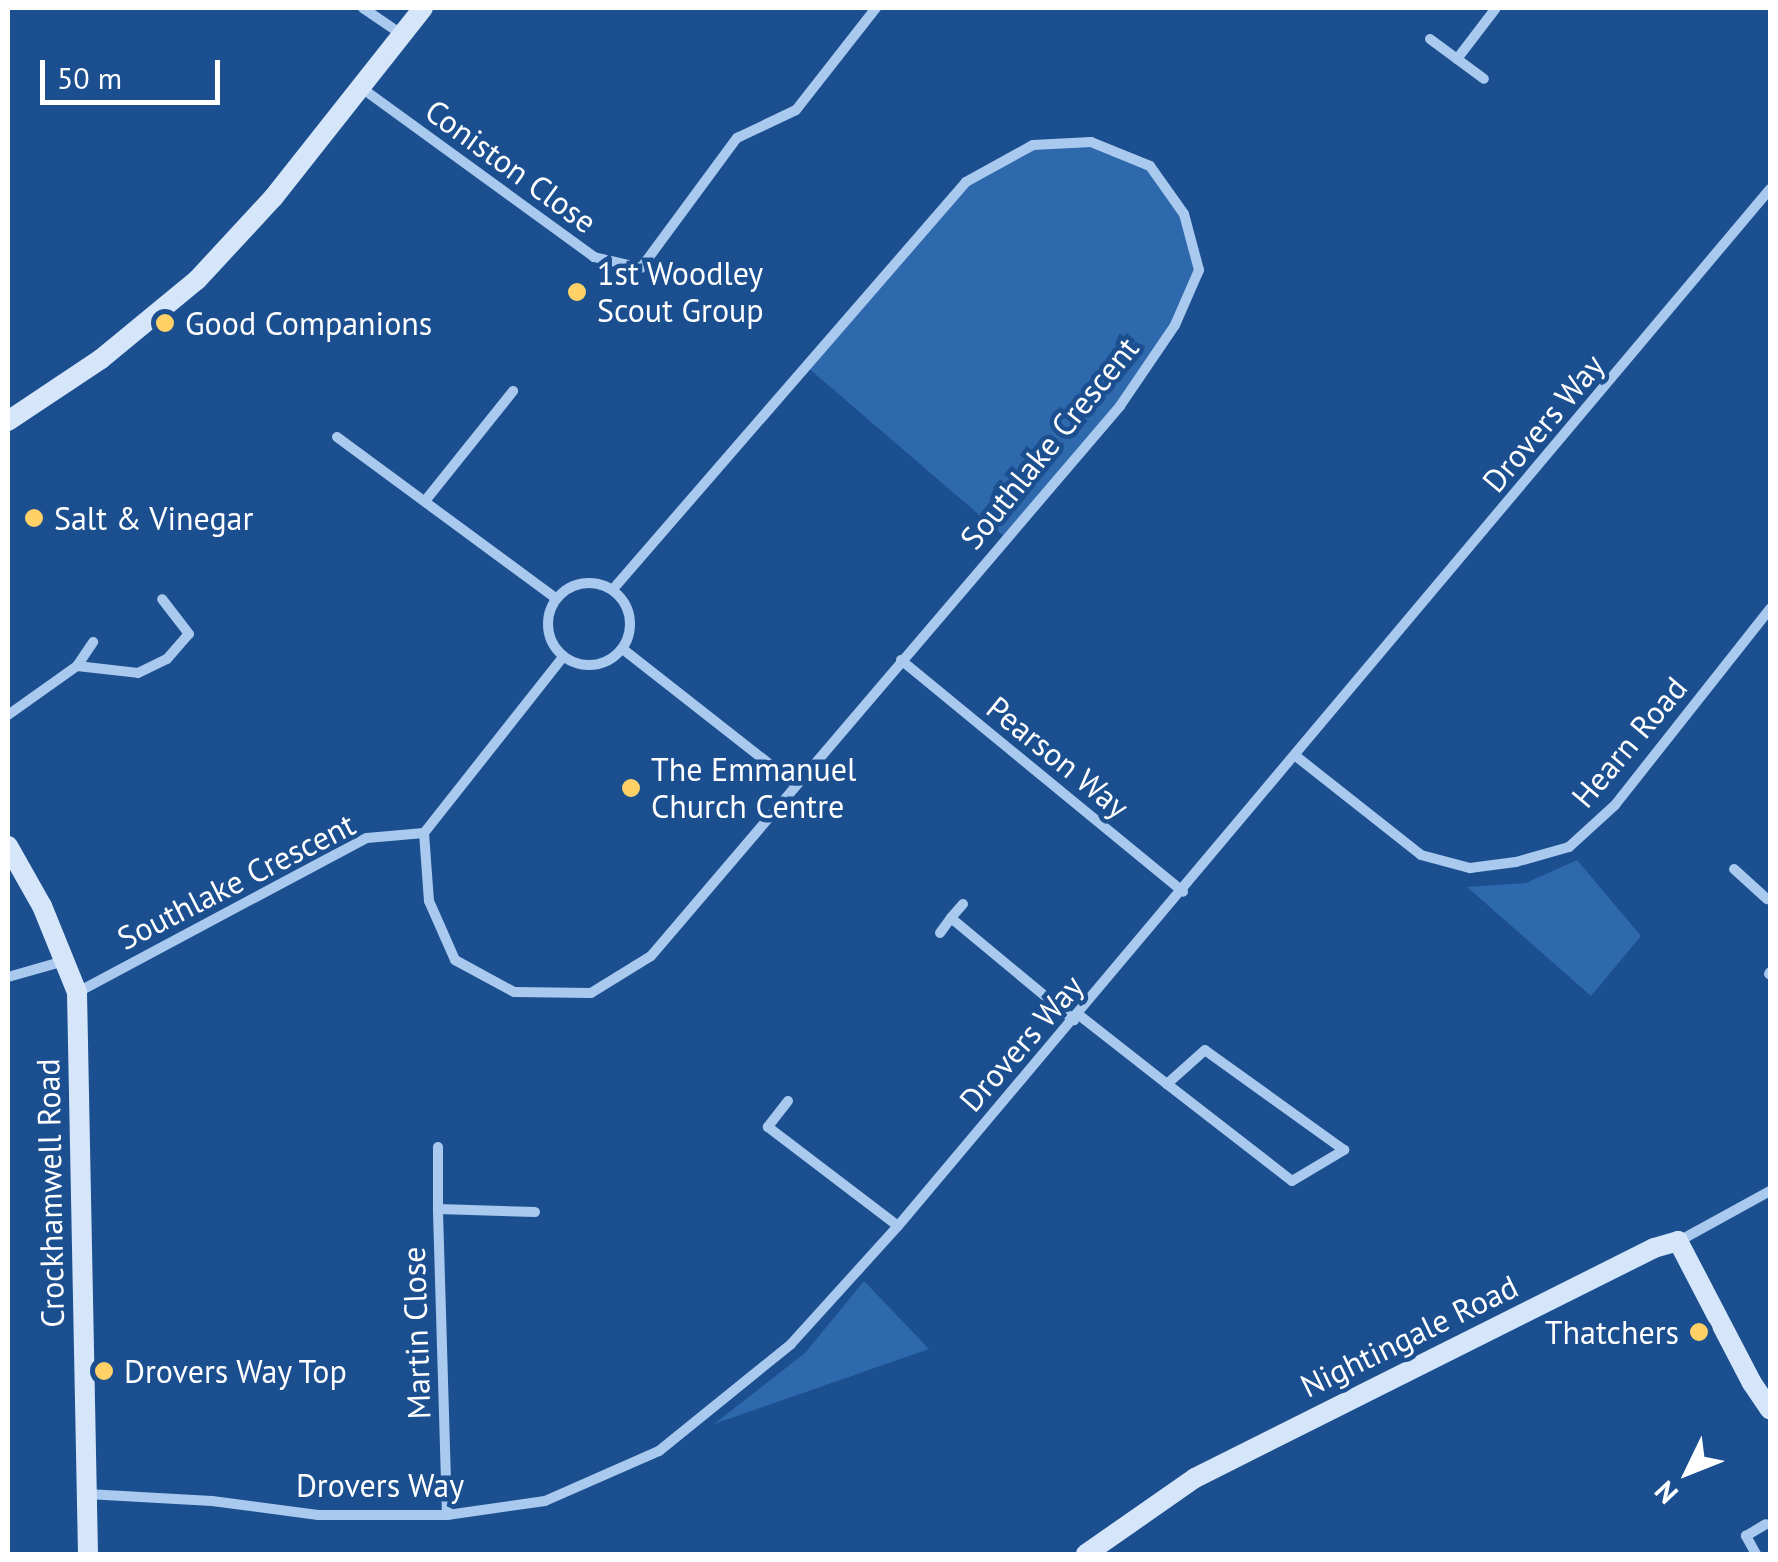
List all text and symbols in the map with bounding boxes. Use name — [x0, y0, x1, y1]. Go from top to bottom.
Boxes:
scale bar — [45, 40, 225, 102]
text: 50 m — [57, 58, 122, 97]
street label: Coniston Close — [418, 91, 604, 241]
place label: 1st Woodley Scout Group — [597, 255, 764, 330]
marker: 1st Woodley Scout Group — [566, 281, 588, 303]
place label: Good Companions — [185, 304, 432, 342]
marker: Good Companions — [154, 312, 176, 334]
street label: Southlake Crescent — [952, 329, 1146, 557]
street label: Drovers Way — [1474, 346, 1612, 500]
place label: Salt & Vinegar — [54, 499, 254, 537]
marker: Salt & Vinegar — [23, 507, 45, 529]
street label: Hearn Road — [1563, 669, 1695, 815]
street label: Pearson Way — [979, 688, 1137, 826]
place label: The Emmanuel Church Centre — [651, 751, 856, 826]
marker: The Emmanuel Church Centre — [620, 777, 642, 799]
street label: Southlake Crescent — [111, 805, 361, 957]
street label: Drovers Way — [951, 967, 1091, 1119]
street label: Crockhamwell Road — [28, 1058, 72, 1328]
street label: Martin Close — [394, 1246, 438, 1420]
street label: Nightingale Road — [1294, 1267, 1524, 1405]
place label: Thatchers — [1545, 1313, 1679, 1351]
marker: Thatchers — [1688, 1321, 1710, 1343]
place label: Drovers Way Top — [124, 1352, 349, 1390]
marker: Drovers Way Top — [93, 1360, 115, 1382]
north arrow — [1638, 1422, 1738, 1522]
street label: Drovers Way — [296, 1466, 464, 1504]
text: N — [1646, 1473, 1686, 1512]

